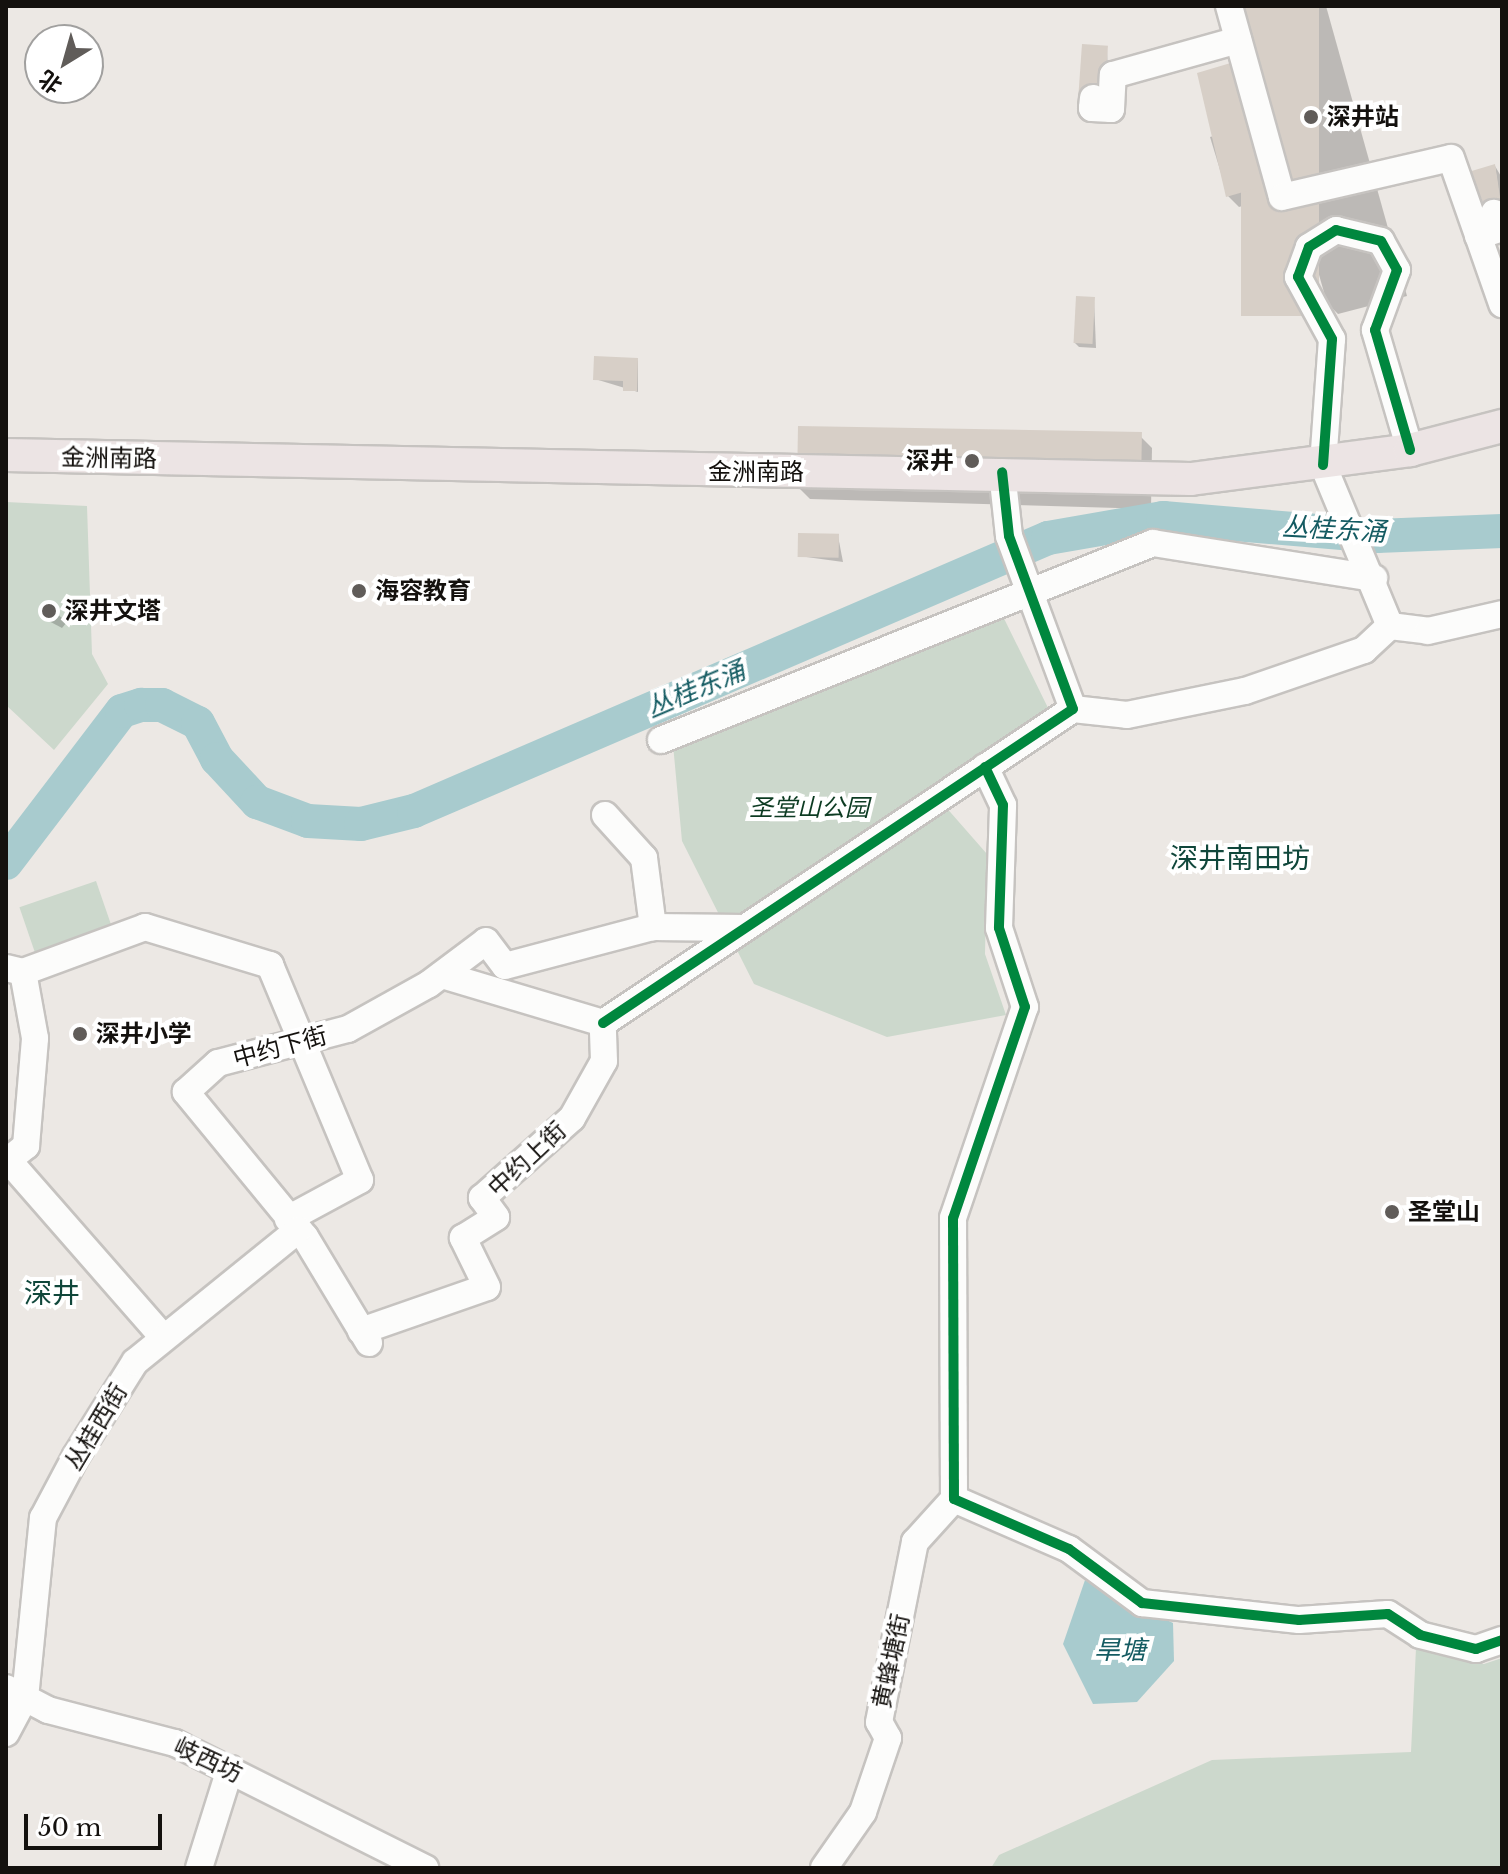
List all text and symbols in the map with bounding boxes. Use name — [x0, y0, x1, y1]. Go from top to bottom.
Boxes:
north arrow — [24, 24, 104, 104]
text: 北 — [34, 65, 67, 99]
place label: 深井站 — [1327, 103, 1399, 131]
marker: 深井站 — [1302, 108, 1320, 126]
street label: 金洲南路 — [61, 443, 157, 473]
place label: 深井 — [906, 447, 954, 475]
marker: 深井 — [961, 450, 983, 472]
street label: 金洲南路 — [708, 458, 804, 486]
water label: 丛桂东涌 — [1281, 512, 1387, 548]
place label: 海容教育 — [375, 577, 471, 605]
marker: 海容教育 — [350, 582, 368, 600]
place label: 深井文塔 — [65, 597, 161, 625]
marker: 深井文塔 — [40, 602, 58, 620]
water label: 丛桂东涌 — [642, 655, 750, 725]
park label: 圣堂山公园 — [749, 794, 869, 822]
district label: 深井南田坊 — [1170, 842, 1310, 876]
place label: 深井小学 — [96, 1020, 192, 1048]
street label: 中约下街 — [230, 1021, 330, 1073]
marker: 深井小学 — [71, 1025, 89, 1043]
street label: 中约上街 — [482, 1116, 572, 1202]
place label: 圣堂山 — [1408, 1198, 1480, 1226]
marker: 圣堂山 — [1383, 1203, 1401, 1221]
district label: 深井 — [24, 1277, 80, 1311]
street label: 丛桂西街 — [59, 1378, 133, 1476]
street label: 黄蜂塘街 — [867, 1611, 915, 1711]
water label: 旱塘 — [1094, 1635, 1146, 1667]
street label: 岐西坊 — [169, 1732, 247, 1788]
scale bar — [28, 1798, 166, 1848]
text: 50 m — [38, 1813, 101, 1842]

